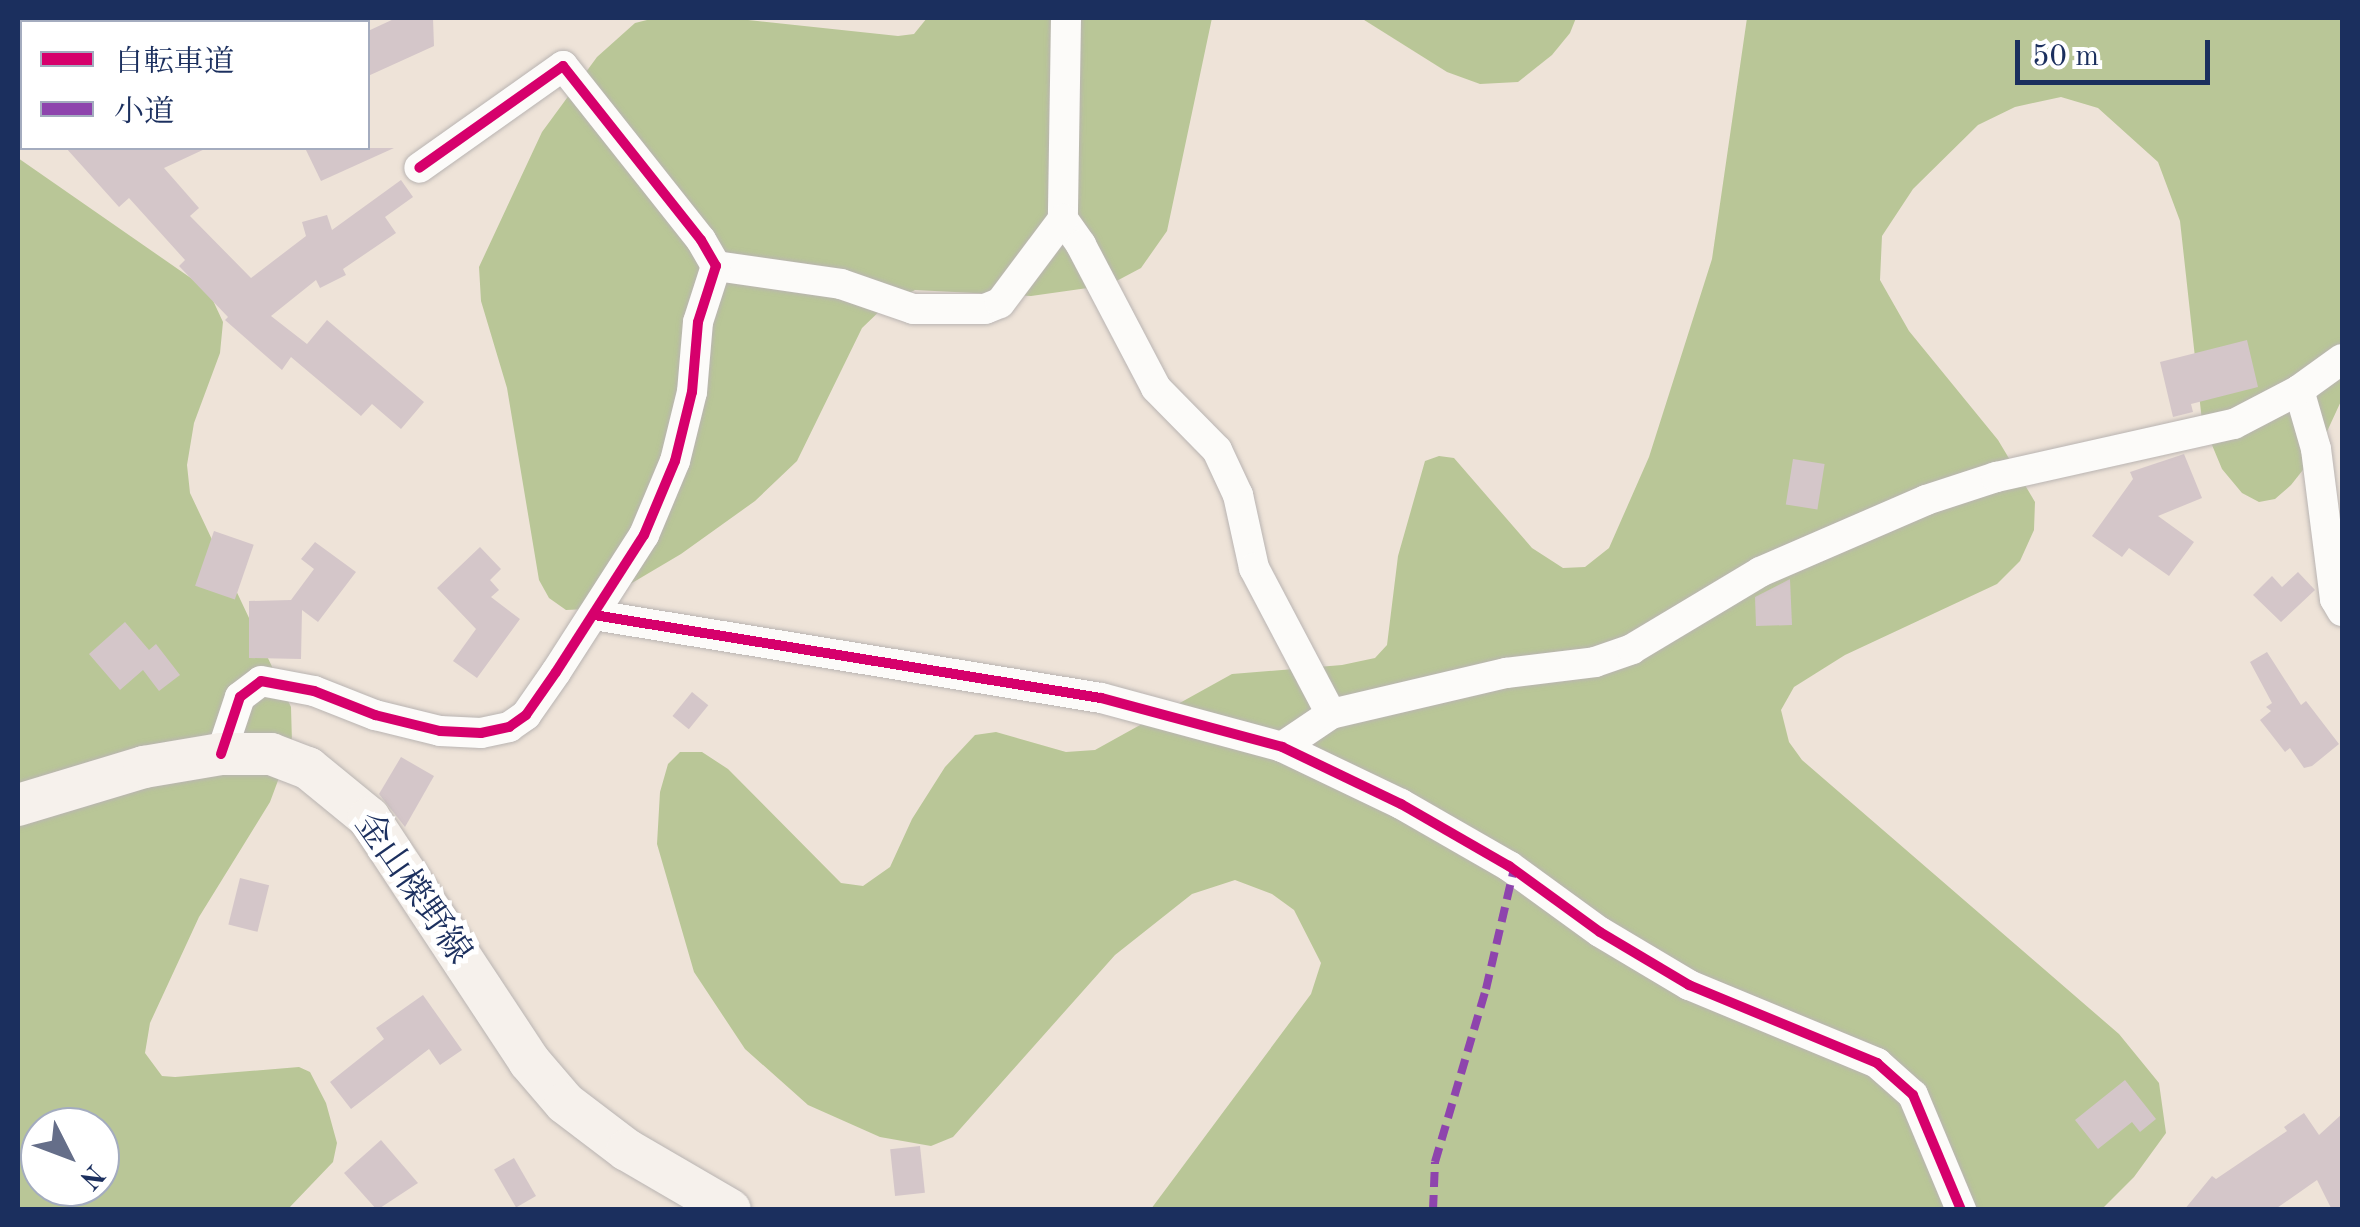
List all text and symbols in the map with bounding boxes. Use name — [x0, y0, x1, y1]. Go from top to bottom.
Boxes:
legend — [20, 20, 370, 150]
scale bar — [2020, 20, 2215, 82]
text: 50 m — [2032, 42, 2099, 72]
text: 自転車道 — [114, 48, 234, 78]
text: 小道 — [114, 98, 174, 128]
street label: 金山檪野線 — [345, 805, 479, 973]
north arrow — [20, 1107, 120, 1207]
text: N — [73, 1158, 108, 1193]

